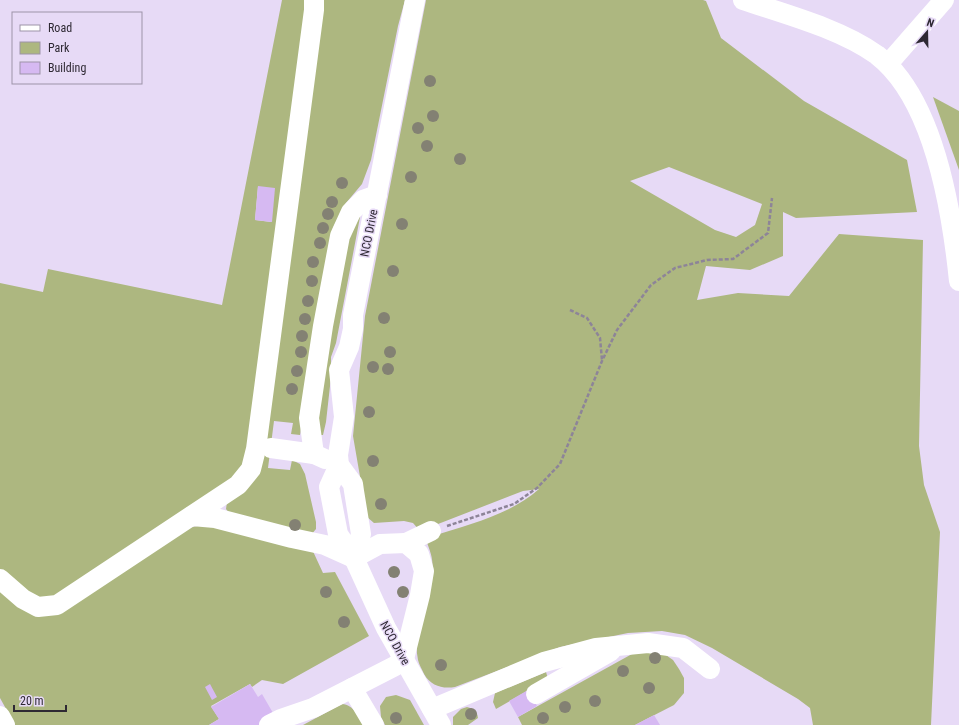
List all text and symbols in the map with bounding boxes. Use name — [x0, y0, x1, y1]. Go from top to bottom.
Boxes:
legend — [12, 12, 142, 84]
north arrow — [907, 12, 947, 52]
text: N — [925, 16, 936, 30]
text: Road — [48, 21, 72, 35]
text: Park — [48, 41, 70, 55]
text: Building — [48, 61, 86, 75]
street label: NCO Drive — [358, 208, 381, 258]
street label: NCO Drive — [377, 619, 413, 668]
scale bar — [14, 687, 66, 713]
text: 20 m — [20, 694, 44, 708]

